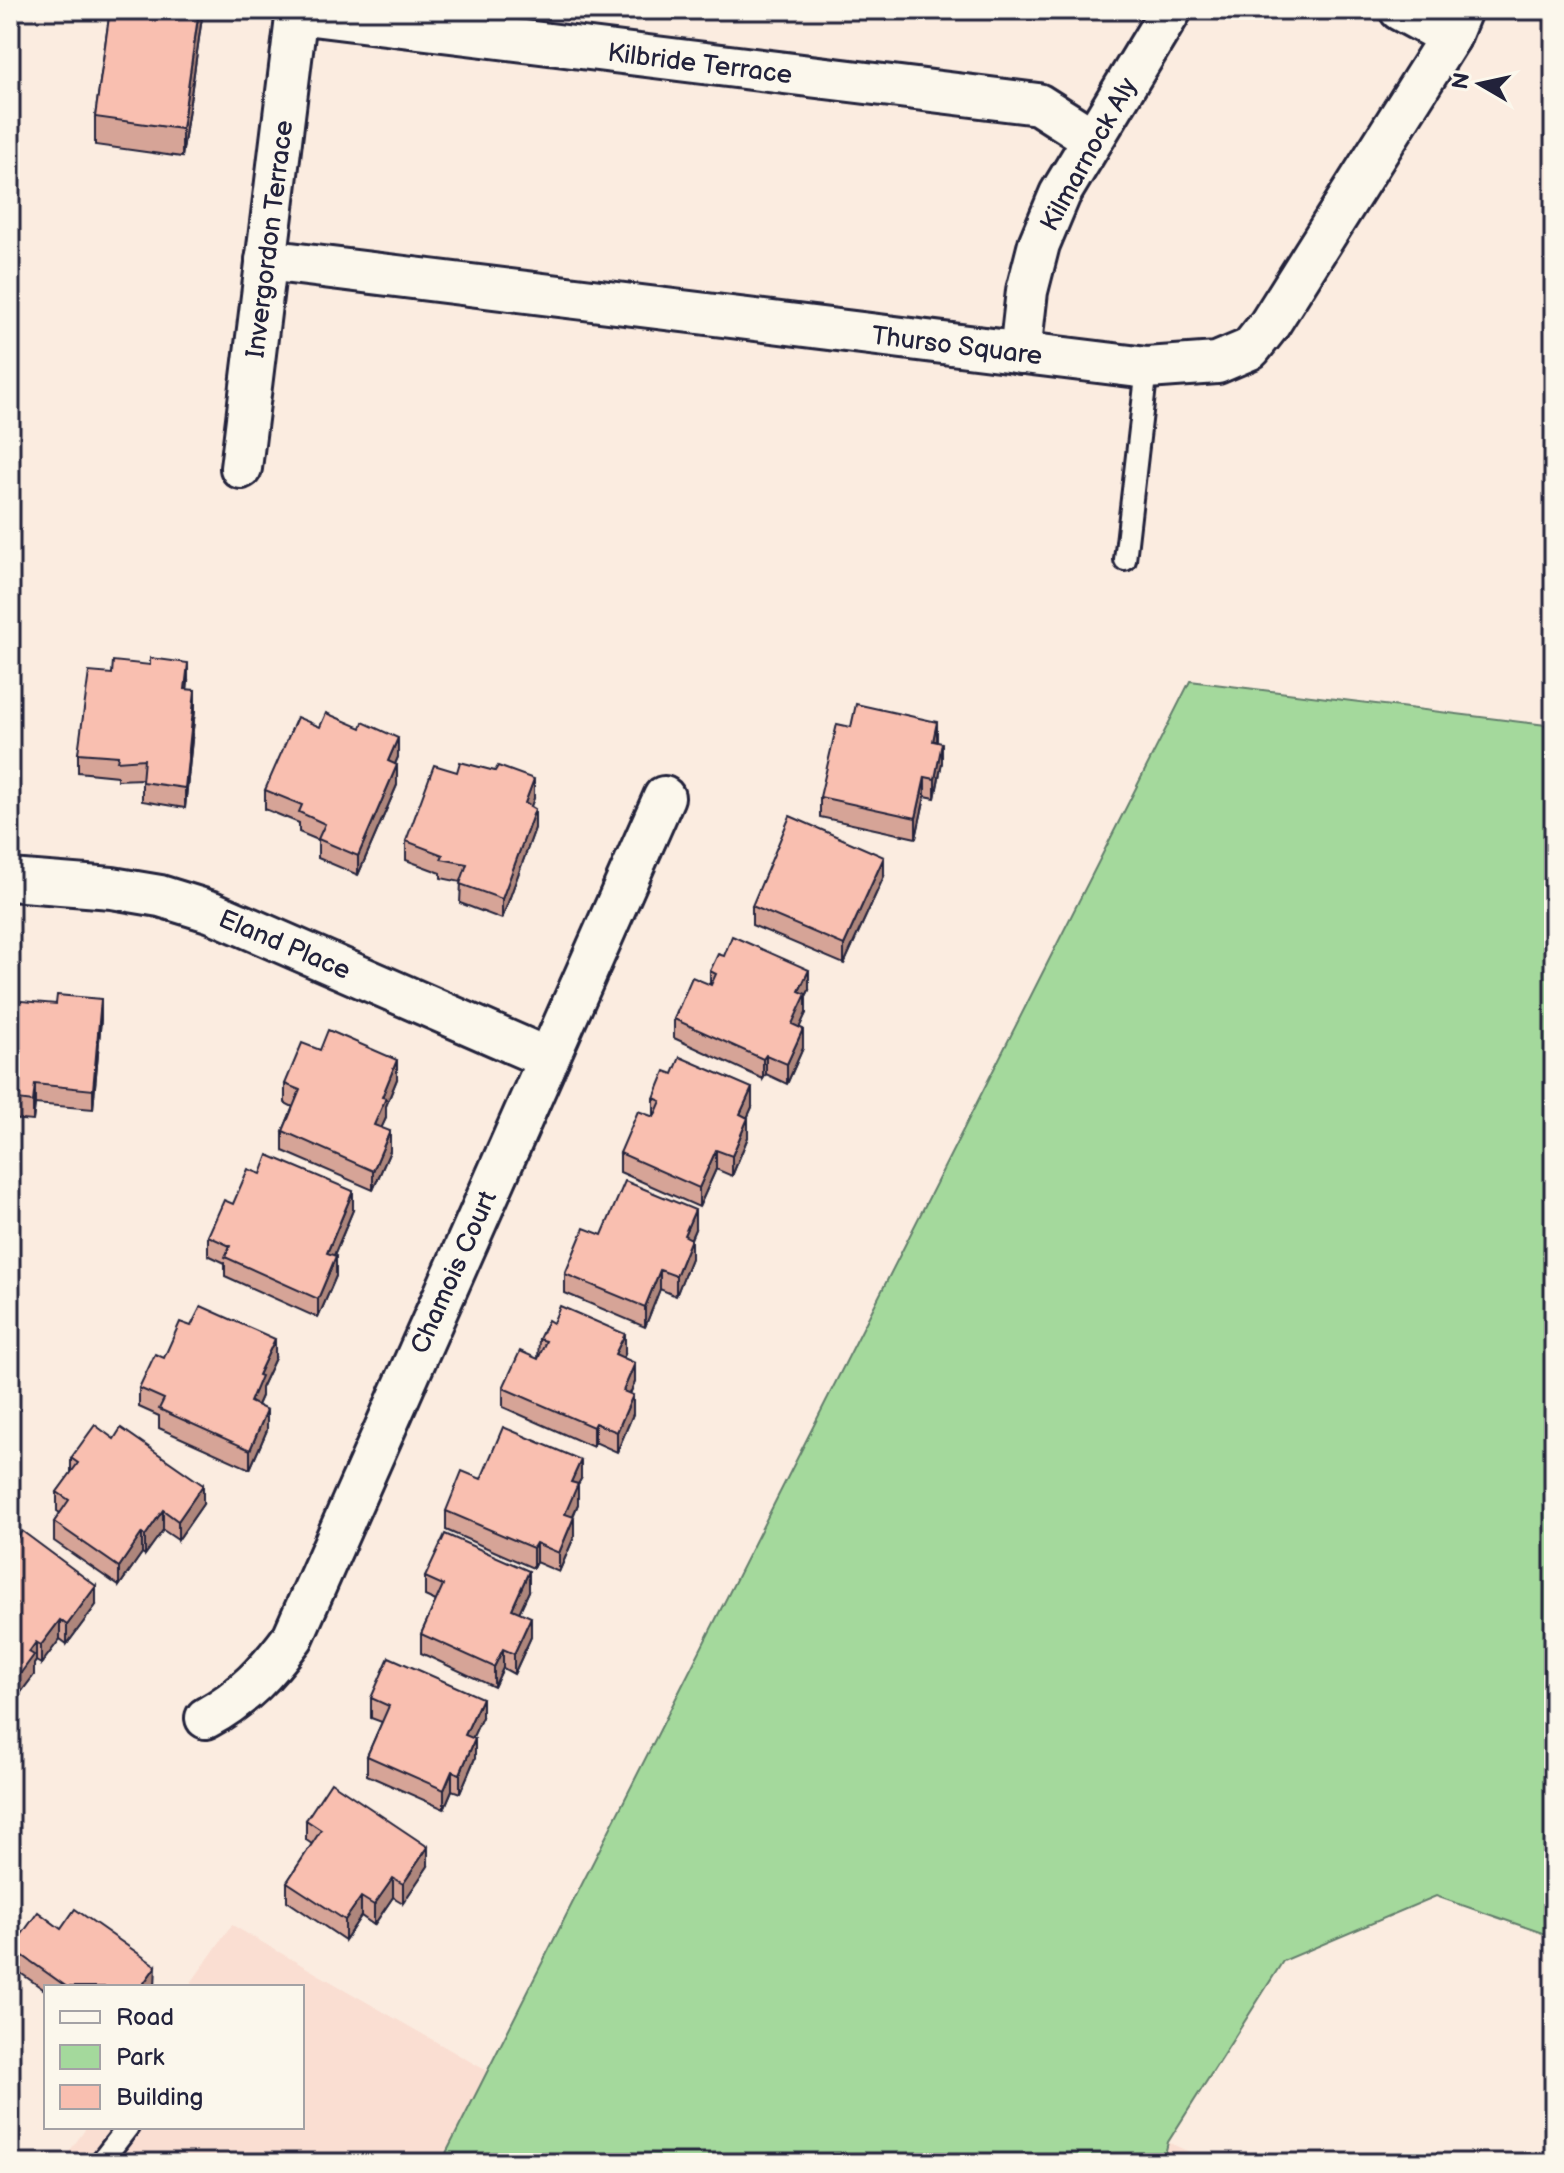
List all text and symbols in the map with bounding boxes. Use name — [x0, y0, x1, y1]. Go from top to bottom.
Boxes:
street label: Kilbride Terrace — [606, 38, 794, 91]
north arrow — [1440, 44, 1520, 124]
text: N — [1447, 71, 1476, 91]
street label: Kilmarnock Aly — [1034, 72, 1144, 237]
street label: Invergordon Terrace — [241, 119, 300, 360]
street label: Thurso Square — [870, 321, 1044, 372]
street label: Eland Place — [214, 904, 355, 987]
street label: Chamois Court — [405, 1186, 504, 1359]
legend — [44, 1985, 304, 2129]
text: Road — [116, 2003, 174, 2032]
text: Park — [116, 2043, 164, 2072]
text: Building — [116, 2083, 203, 2112]

